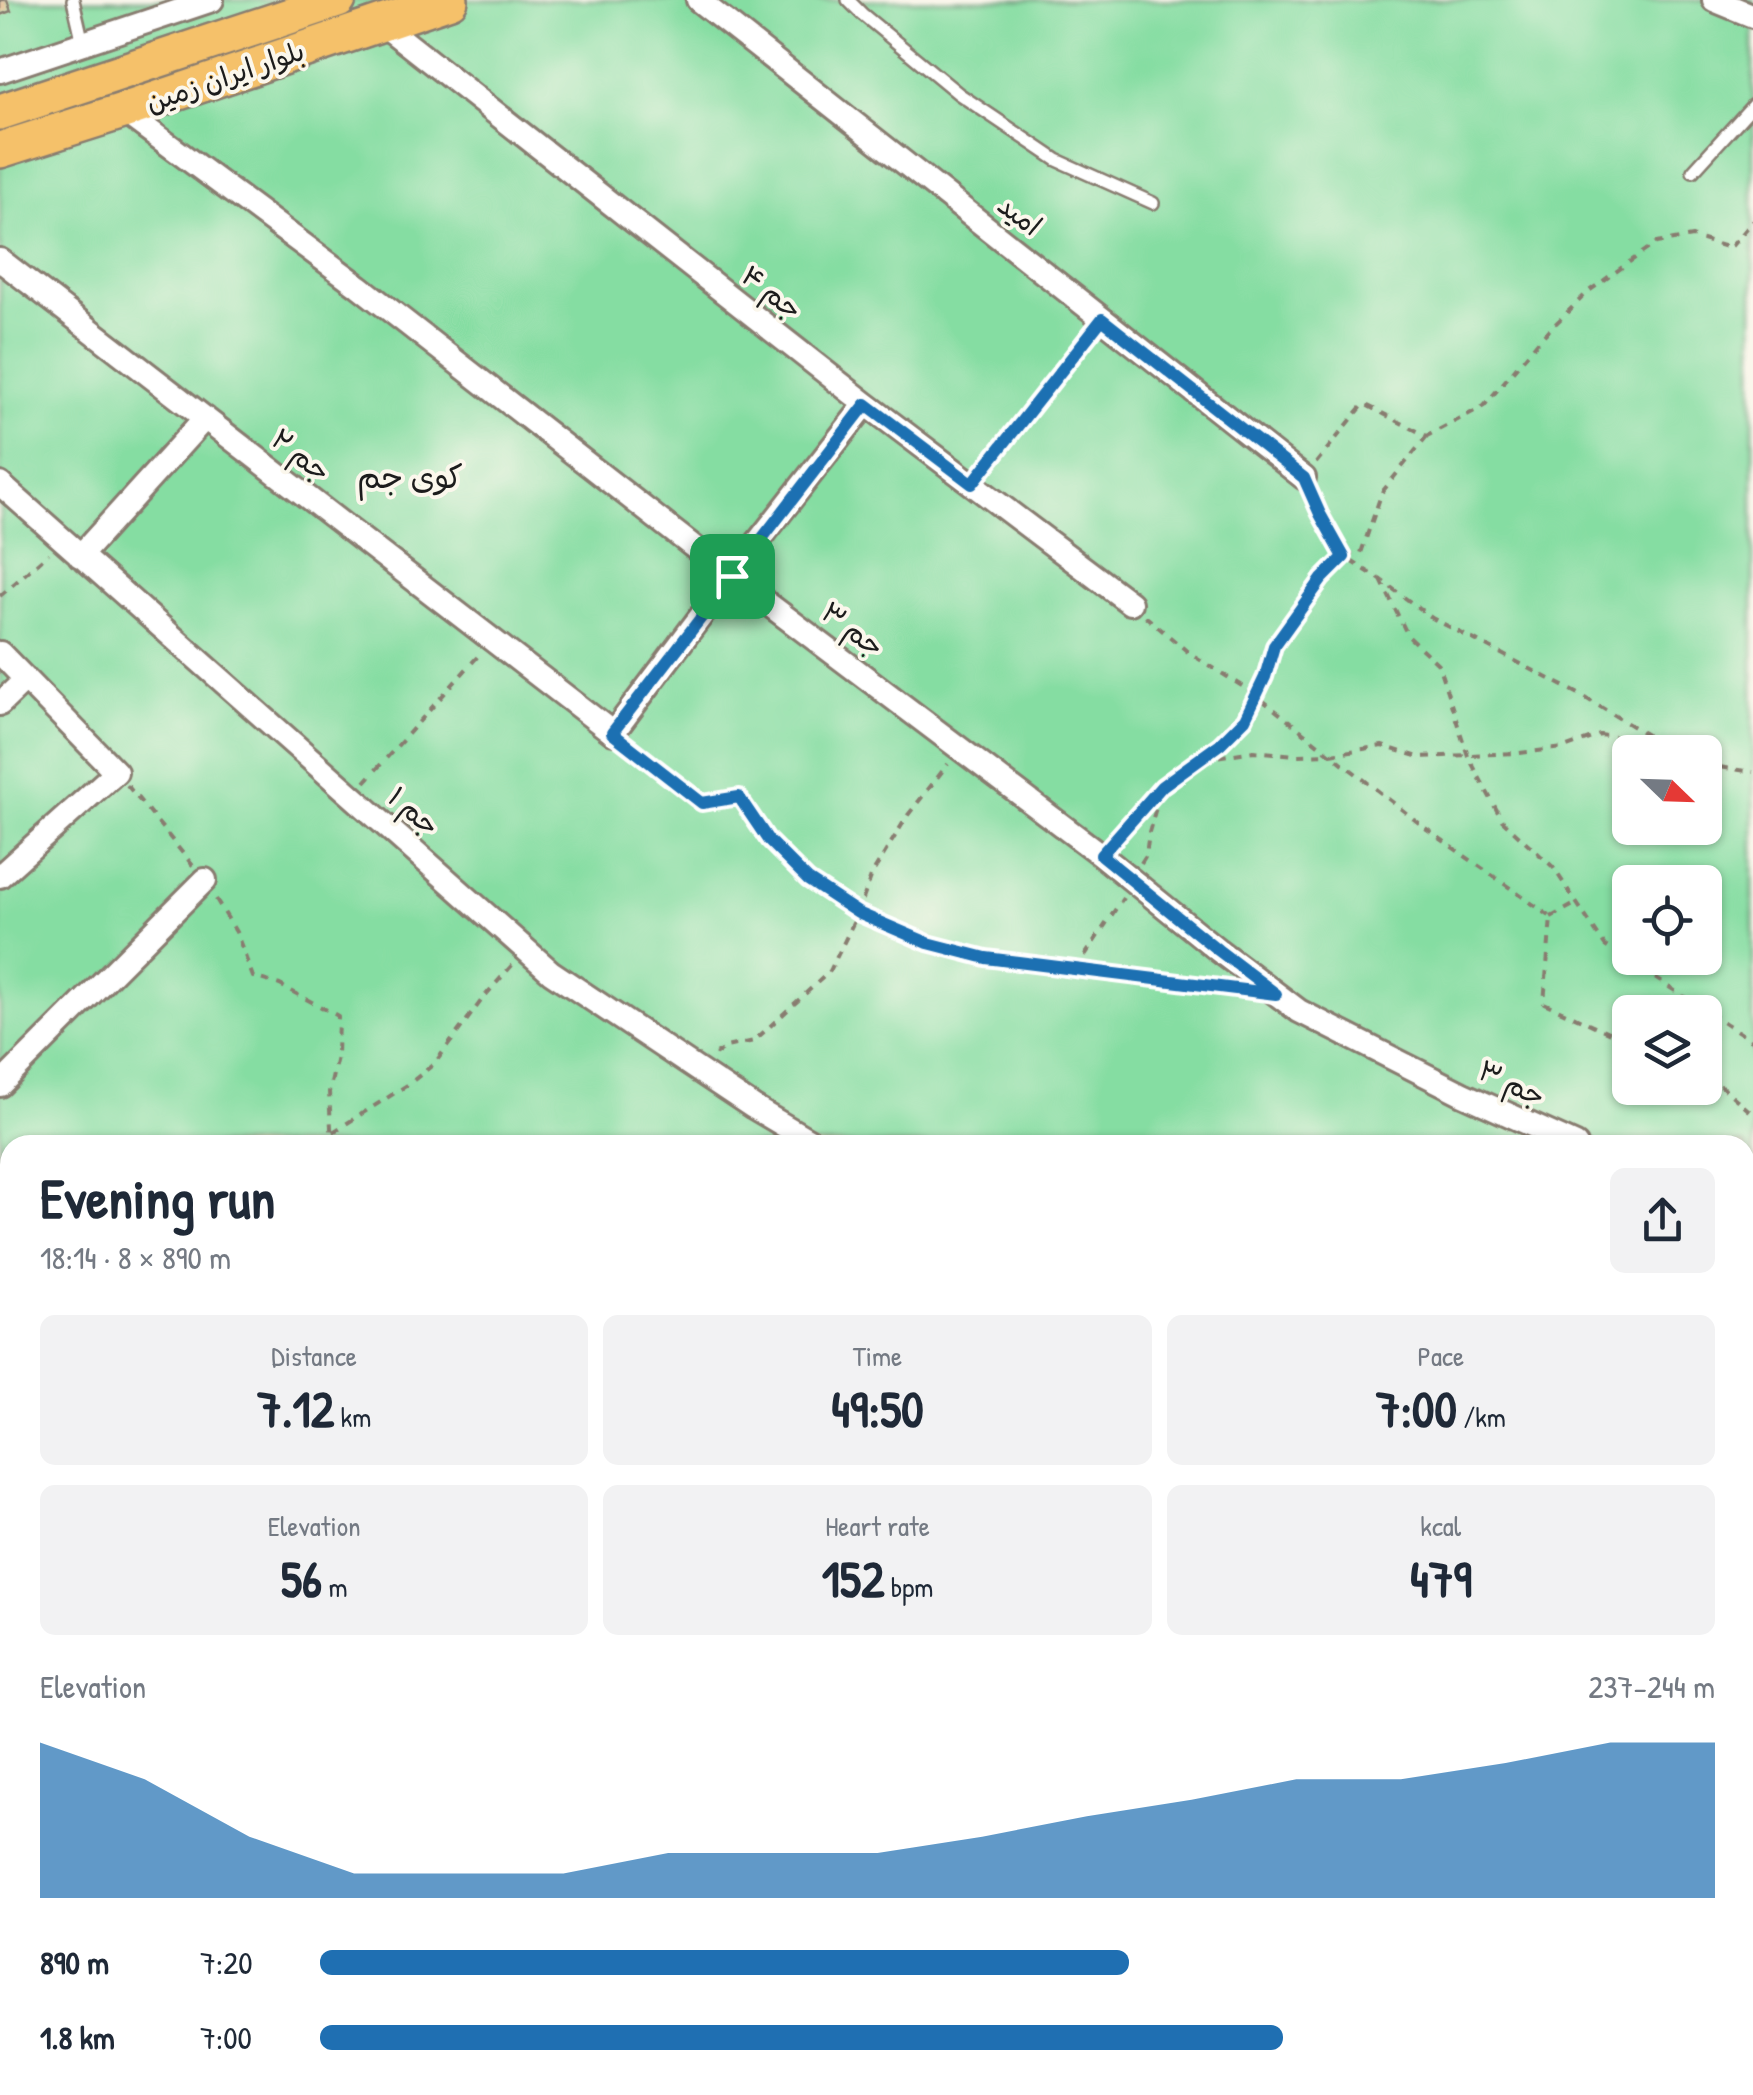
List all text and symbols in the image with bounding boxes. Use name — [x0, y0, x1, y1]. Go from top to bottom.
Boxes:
street label: بلوار ایران زمین — [141, 31, 309, 121]
street label: امید — [990, 186, 1050, 244]
street label: جم ۴ — [732, 256, 810, 330]
street label: جم ۲ — [261, 420, 339, 493]
district label: کوی جم — [357, 455, 463, 501]
pin — [690, 534, 775, 619]
icon: arrive — [705, 549, 760, 604]
street label: جم ۳ — [812, 593, 892, 668]
north arrow — [1612, 735, 1722, 845]
map controls — [1612, 735, 1722, 1105]
street label: جم ۱ — [378, 778, 448, 846]
button: locate — [1612, 865, 1722, 975]
button: layers — [1612, 995, 1722, 1105]
street label: جم ۳ — [1471, 1051, 1552, 1118]
text: Evening run — [40, 1161, 275, 1235]
button: share — [1610, 1168, 1715, 1273]
text: 18:14 · 8 × 890 m — [40, 1236, 231, 1279]
text: Distance — [271, 1337, 357, 1375]
text: Time — [853, 1337, 902, 1375]
text: Pace — [1418, 1337, 1464, 1375]
text: 7.12 — [257, 1375, 334, 1443]
text: 49:50 — [831, 1375, 924, 1443]
text: 7:00 — [1376, 1375, 1457, 1443]
text: km — [334, 1398, 371, 1436]
text: /km — [1457, 1398, 1506, 1436]
text: Elevation — [268, 1507, 361, 1545]
text: Heart rate — [825, 1507, 930, 1545]
text: kcal — [1420, 1507, 1461, 1545]
text: 56 — [281, 1545, 322, 1613]
text: 152 — [822, 1545, 884, 1613]
text: 479 — [1410, 1545, 1472, 1613]
text: m — [322, 1568, 347, 1606]
text: bpm — [884, 1568, 933, 1606]
text: Elevation — [40, 1665, 146, 1708]
text: 237–244 m — [1588, 1665, 1715, 1708]
text: 890 m — [40, 1941, 109, 1984]
text: 7:20 — [200, 1941, 253, 1984]
text: 1.8 km — [40, 2016, 115, 2059]
text: 7:00 — [200, 2016, 252, 2059]

